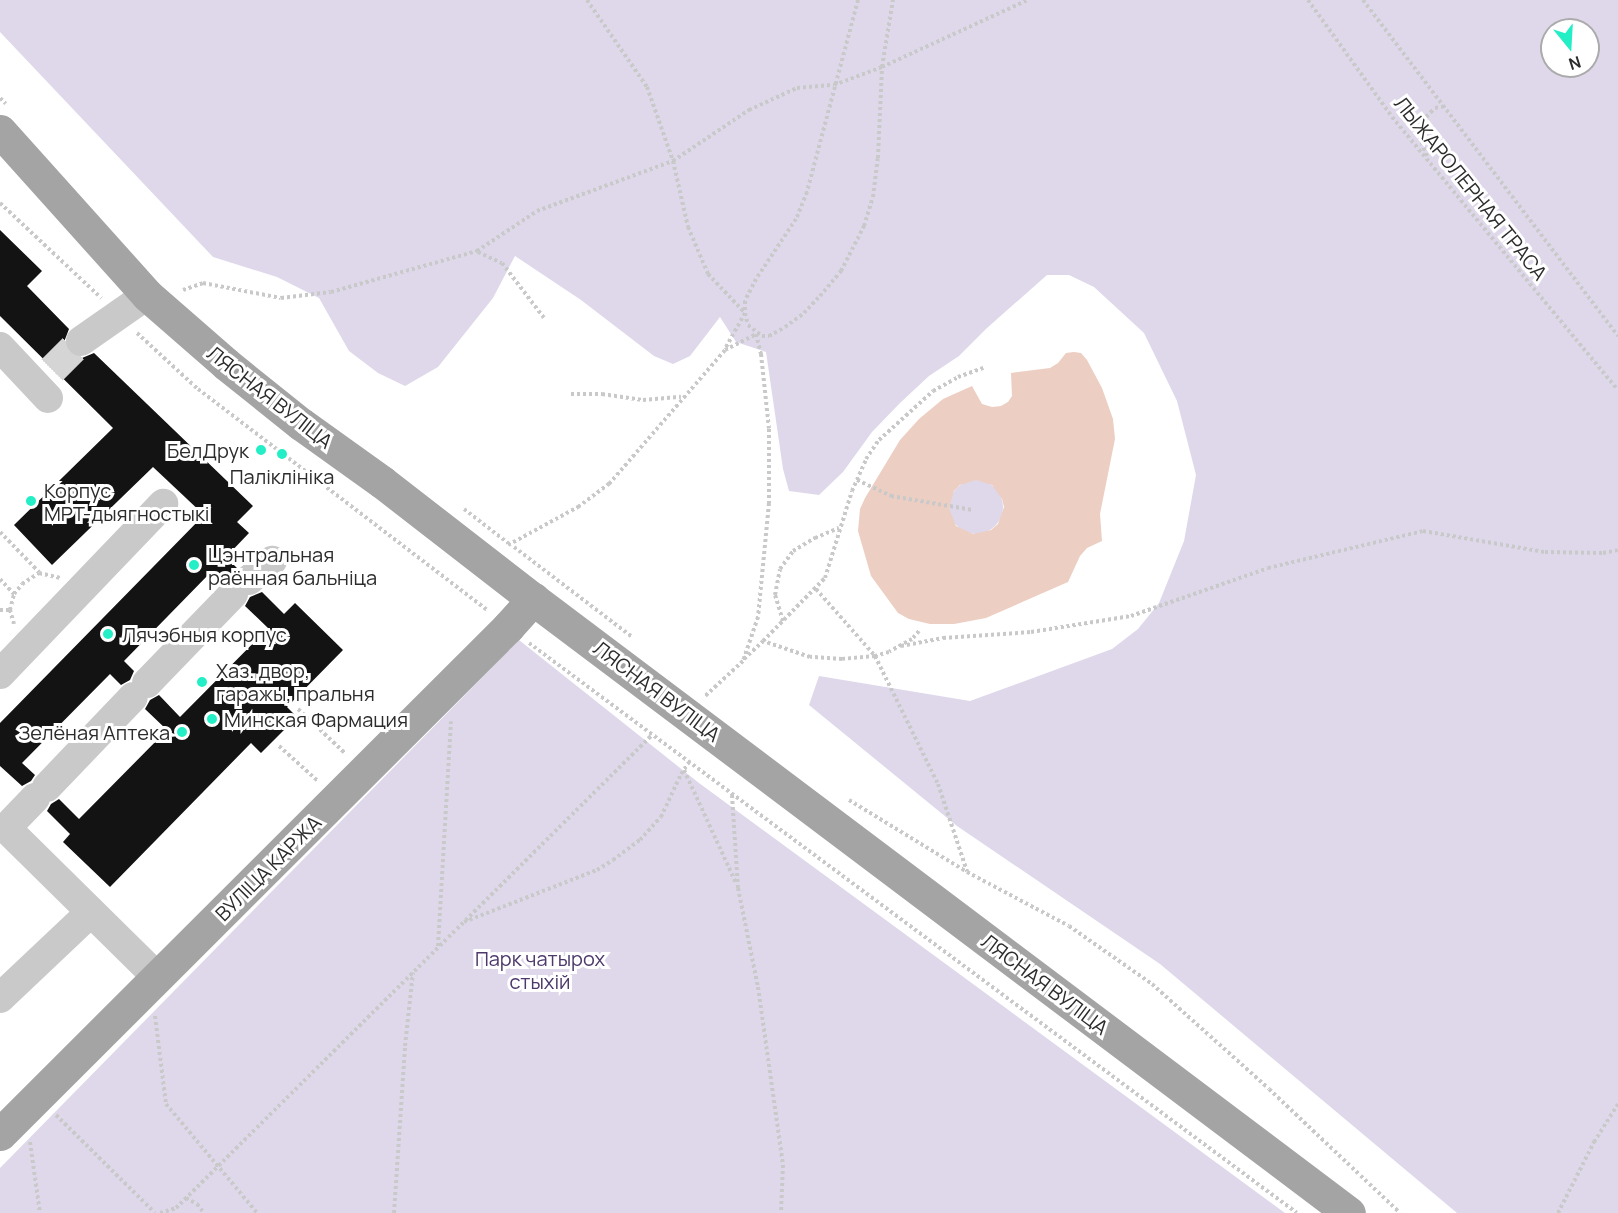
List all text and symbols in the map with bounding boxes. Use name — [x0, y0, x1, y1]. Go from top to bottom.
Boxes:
north arrow — [1540, 18, 1600, 78]
text: N — [1566, 51, 1584, 75]
street label: ЛЫЖАРОЛЕРНАЯ ТРАСА — [1390, 91, 1552, 285]
street label: ЛЯСНАЯ ВУЛІЦА — [203, 341, 337, 453]
place label: БелДрук — [167, 438, 249, 462]
marker: БелДрук — [254, 443, 268, 457]
marker: Паліклініка — [275, 447, 289, 461]
place label: Паліклініка — [230, 464, 334, 488]
place label: Корпус МРТ-дыягностыкі — [44, 478, 210, 525]
marker: Корпус МРТ-дыягностыкі — [22, 492, 40, 510]
place label: Цэнтральная раённая бальніца — [208, 542, 377, 589]
marker: Цэнтральная раённая бальніца — [185, 556, 203, 574]
place label: Лячэбныя корпус — [122, 622, 287, 646]
marker: Лячэбныя корпус — [99, 625, 117, 643]
street label: ЛЯСНАЯ ВУЛІЦА — [589, 636, 725, 746]
place label: Хаз. двор, гаражы, пральня — [216, 658, 375, 705]
marker: Хаз. двор, гаражы, пральня — [193, 673, 211, 691]
place label: Минская Фармация — [224, 707, 408, 731]
marker: Минская Фармация — [205, 712, 219, 726]
place label: Зелёная Аптека — [18, 720, 170, 744]
marker: Зелёная Аптека — [175, 725, 189, 739]
street label: ВУЛІЦА КАРЖА — [210, 810, 326, 926]
street label: ЛЯСНАЯ ВУЛІЦА — [977, 929, 1113, 1039]
park label: Парк чатырох стыхій — [475, 946, 605, 993]

